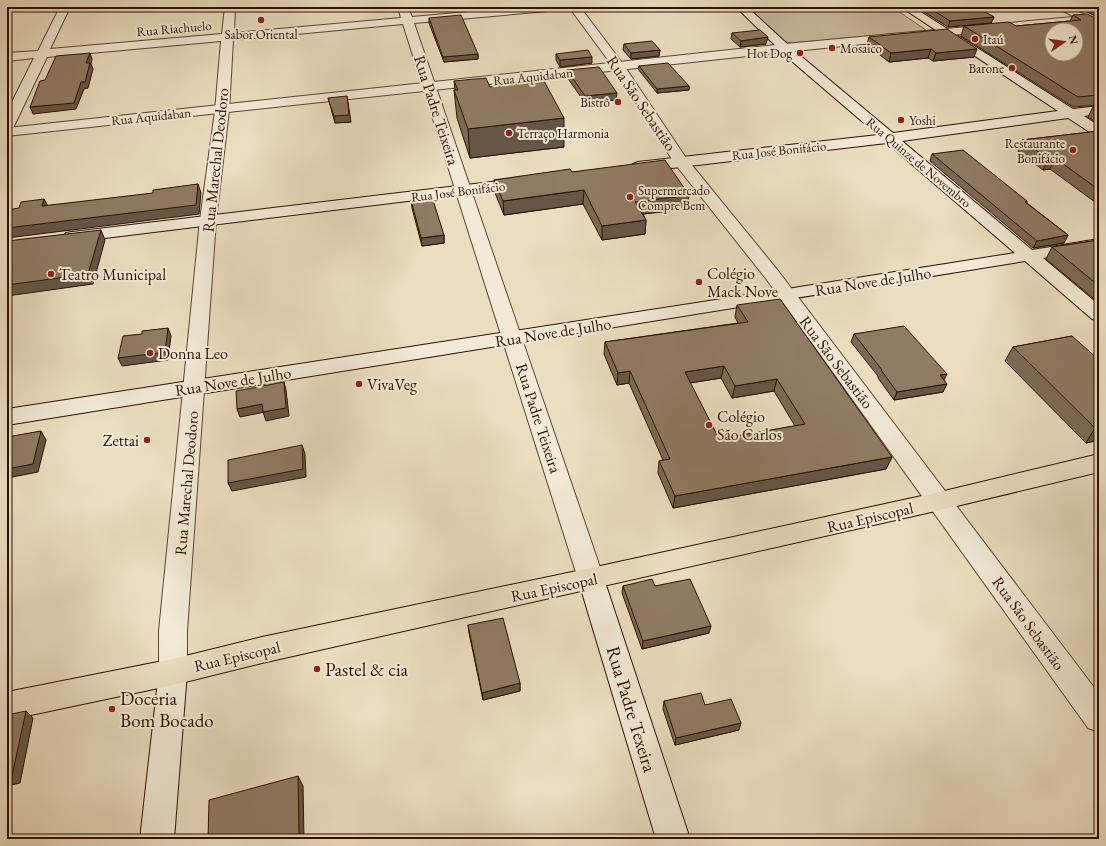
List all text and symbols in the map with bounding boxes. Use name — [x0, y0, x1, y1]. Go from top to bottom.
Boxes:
marker: Sabor Oriental — [256, 15, 266, 25]
street label: Rua Riachuelo — [136, 17, 212, 40]
north arrow — [1044, 22, 1084, 62]
place label: Sabor Oriental — [224, 26, 298, 43]
place label: Itaú — [983, 31, 1004, 48]
marker: Itaú — [970, 34, 980, 44]
text: N — [1066, 34, 1082, 46]
place label: Mosaico — [840, 40, 882, 57]
marker: Mosaico — [827, 43, 837, 53]
place label: Hot Dog — [746, 45, 792, 62]
marker: Hot Dog — [795, 48, 805, 58]
street label: Rua São Sebastião — [602, 51, 681, 155]
street label: Rua Padre Teixeira — [409, 53, 464, 168]
place label: Barone — [968, 60, 1004, 77]
marker: Barone — [1007, 63, 1017, 73]
street label: Rua Aquidaban — [492, 64, 574, 89]
street label: Rua Marechal Deodoro — [197, 87, 234, 233]
place label: Bistrô — [580, 94, 610, 111]
marker: Bistrô — [613, 97, 623, 107]
street label: Rua Aquidaban — [110, 104, 192, 129]
place label: Yoshi — [909, 112, 936, 129]
street label: Rua Quinze de Novembro — [863, 113, 975, 211]
marker: Yoshi — [896, 115, 906, 125]
place label: Terraço Harmonia — [517, 125, 610, 142]
marker: Terraço Harmonia — [504, 128, 514, 138]
place label: Restaurante Bonifácio — [1005, 135, 1065, 167]
street label: Rua José Bonifácio — [731, 137, 827, 164]
marker: Restaurante Bonifácio — [1068, 145, 1078, 155]
street label: Rua José Bonifácio — [410, 177, 506, 206]
place label: Supermercado Compre Bem — [638, 182, 710, 214]
marker: Supermercado Compre Bem — [625, 192, 635, 202]
street label: Rua Nove de Julho — [814, 262, 933, 301]
place label: Colégio Mack Nove — [707, 263, 778, 302]
place label: Teatro Municipal — [59, 264, 166, 285]
marker: Teatro Municipal — [46, 269, 56, 279]
marker: Colégio Mack Nove — [694, 277, 704, 287]
street label: Rua São Sebastião — [795, 312, 878, 413]
street label: Rua Nove de Julho — [494, 313, 613, 352]
place label: Donna Leo — [158, 343, 228, 364]
marker: Donna Leo — [145, 348, 155, 358]
street label: Rua Padre Teixeira — [511, 361, 566, 476]
street label: Rua Nove de Julho — [174, 362, 293, 401]
place label: VivaVeg — [367, 374, 418, 395]
marker: VivaVeg — [354, 379, 364, 389]
place label: Colégio São Carlos — [717, 406, 782, 445]
street label: Rua Marechal Deodoro — [170, 410, 203, 556]
marker: Colégio São Carlos — [704, 420, 714, 430]
place label: Zettai — [103, 430, 139, 451]
marker: Zettai — [142, 435, 152, 445]
street label: Rua Episcopal — [825, 497, 916, 538]
street label: Rua Episcopal — [509, 568, 600, 607]
street label: Rua São Sebastião — [988, 572, 1070, 674]
street label: Rua Episcopal — [192, 636, 283, 677]
street label: Rua Padre Texeira — [600, 643, 663, 776]
place label: Pastel & cia — [325, 657, 409, 682]
marker: Pastel & cia — [312, 664, 322, 674]
place label: Doceria Bom Bocado — [120, 686, 214, 733]
marker: Doceria Bom Bocado — [107, 704, 117, 714]

